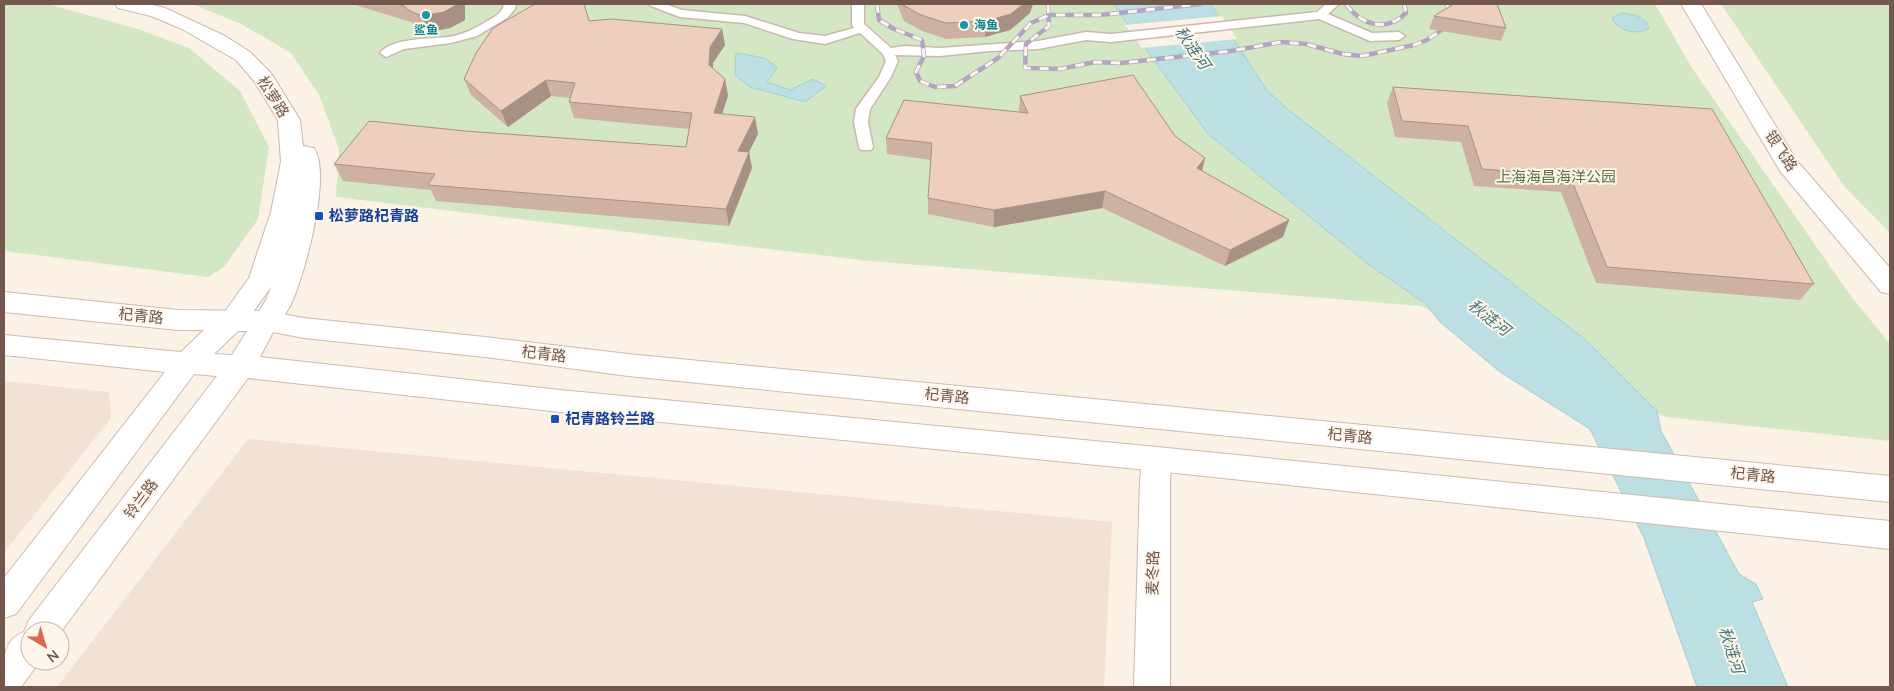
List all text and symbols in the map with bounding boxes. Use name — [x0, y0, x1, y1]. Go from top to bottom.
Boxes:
marker: 鲨鱼 — [420, 9, 432, 21]
place label: 海鱼 — [974, 17, 998, 33]
marker: 海鱼 — [958, 19, 970, 31]
place label: 鲨鱼 — [414, 22, 438, 38]
water label: 秋涟河 — [1169, 22, 1216, 76]
street label: 松萝路 — [253, 73, 293, 121]
street label: 银飞路 — [1760, 127, 1802, 175]
park label: 上海海昌海洋公园 — [1496, 167, 1616, 187]
place label: 松萝路杞青路 — [329, 206, 419, 226]
marker: 松萝路杞青路 — [313, 210, 325, 222]
water label: 秋涟河 — [1463, 295, 1517, 343]
street label: 杞青路 — [118, 304, 164, 328]
street label: 杞青路 — [520, 341, 568, 367]
street label: 杞青路 — [924, 384, 970, 408]
place label: 杞青路铃兰路 — [565, 409, 655, 429]
marker: 杞青路铃兰路 — [549, 413, 561, 425]
street label: 杞青路 — [1327, 424, 1373, 448]
street label: 杞青路 — [1730, 463, 1776, 487]
street label: 铃兰路 — [119, 475, 163, 523]
street label: 麦冬路 — [1143, 550, 1163, 596]
north arrow — [20, 621, 70, 671]
water label: 秋涟河 — [1713, 624, 1750, 679]
text: N — [43, 645, 63, 667]

